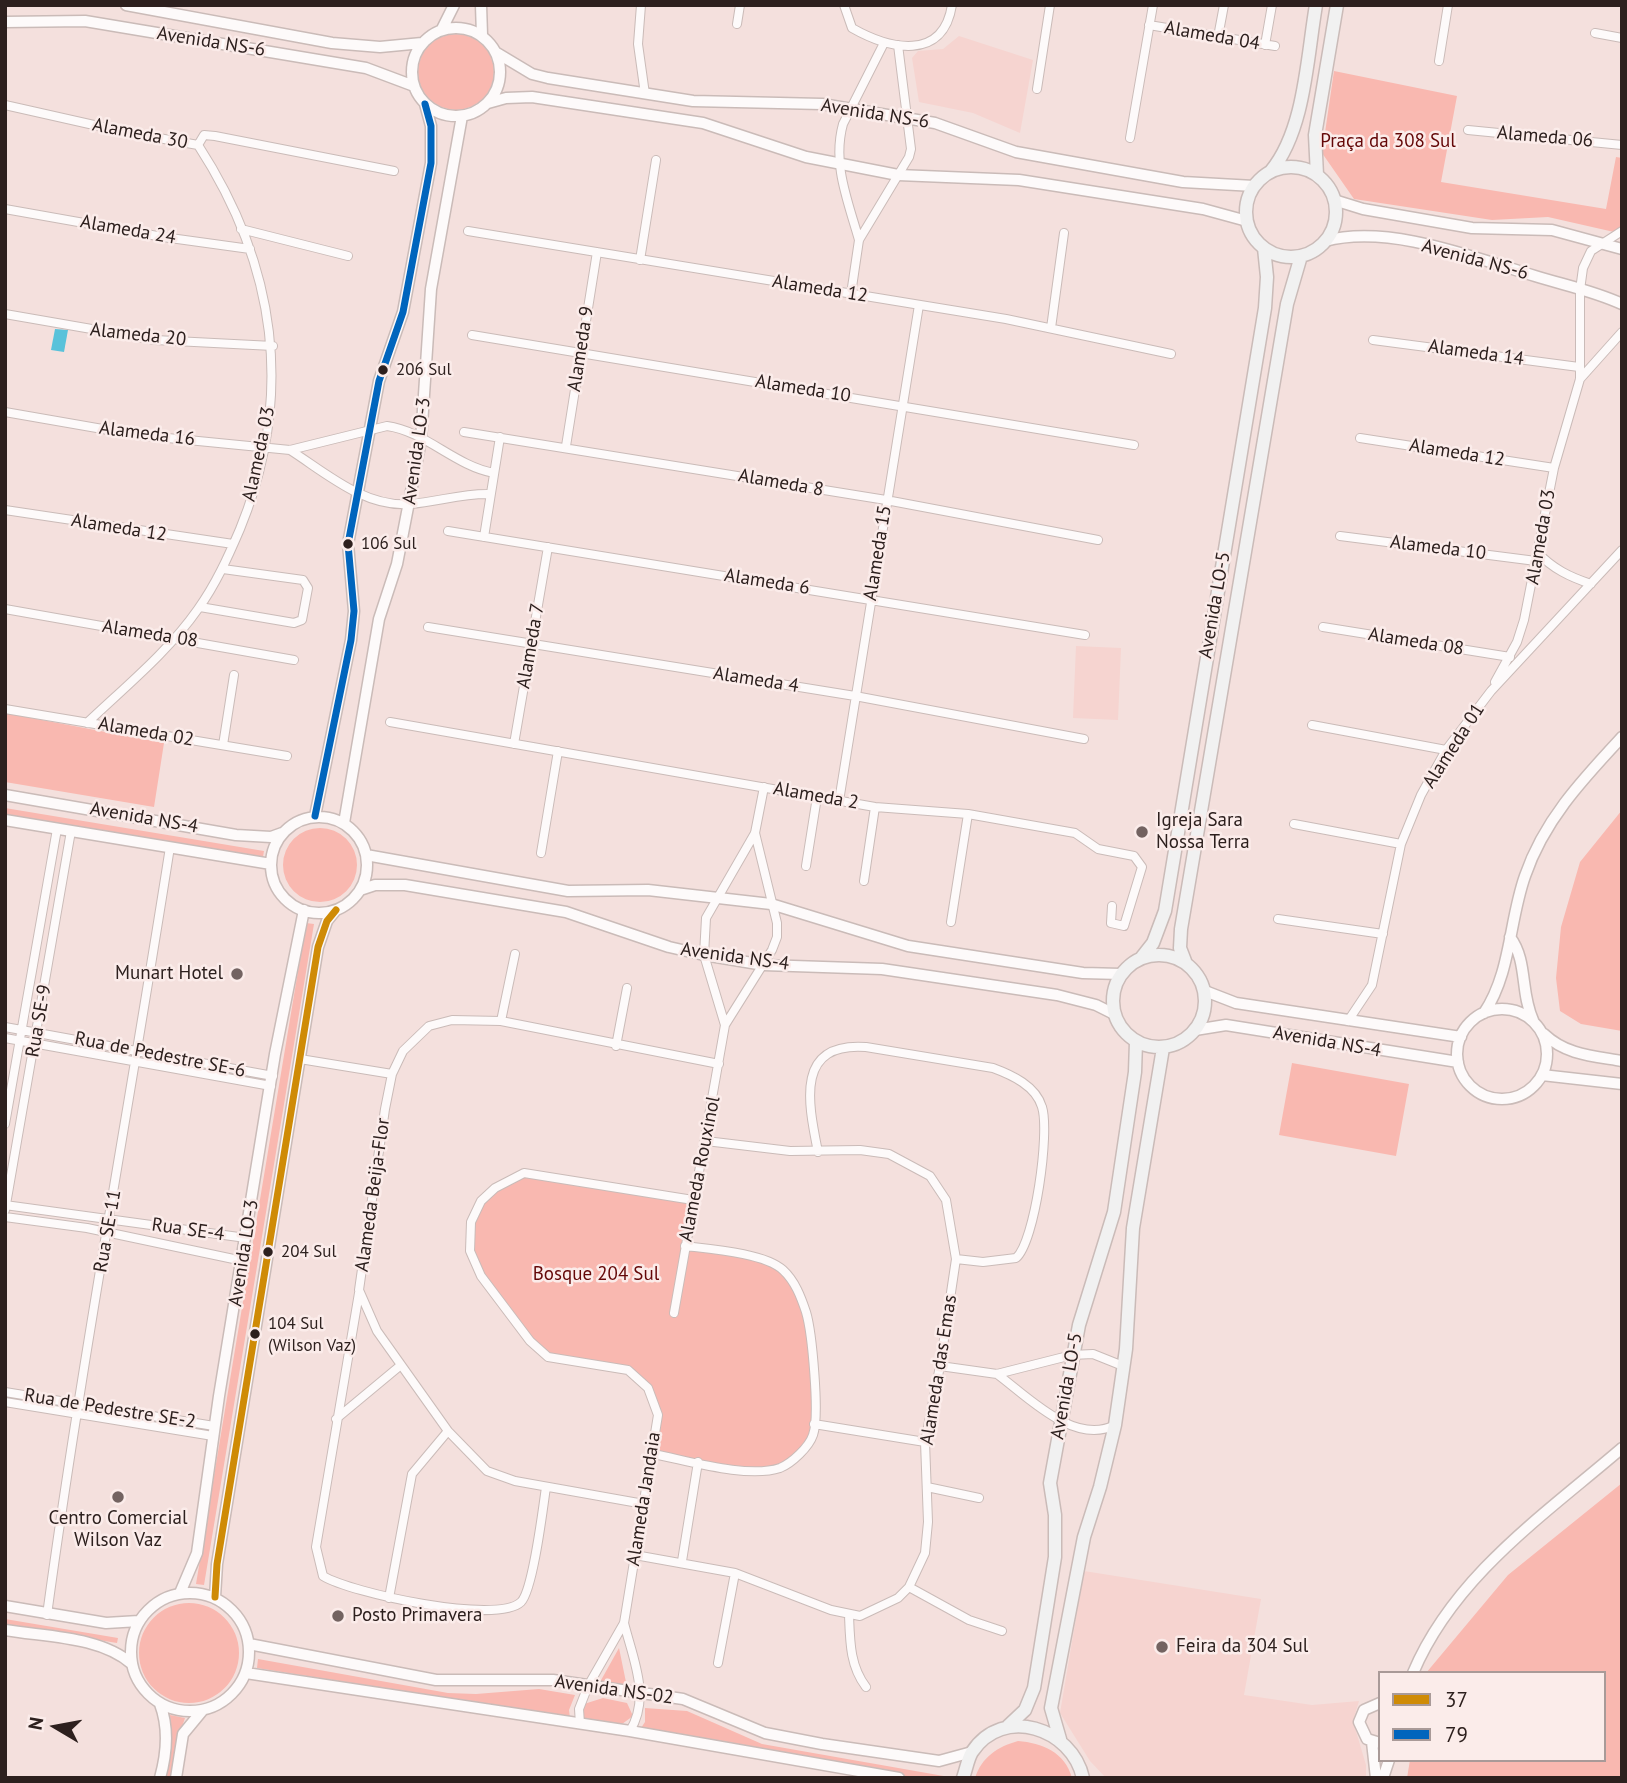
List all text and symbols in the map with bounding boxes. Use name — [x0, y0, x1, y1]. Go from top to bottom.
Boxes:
street label: Alameda 04 — [1162, 16, 1262, 56]
street label: Avenida NS-6 — [155, 22, 267, 62]
street label: Avenida NS-6 — [819, 94, 931, 134]
street label: Alameda 30 — [90, 114, 190, 154]
street label: Alameda 06 — [1496, 121, 1594, 153]
park label: Praça da 308 Sul — [1320, 131, 1456, 153]
street label: Alameda 24 — [78, 210, 178, 250]
street label: Avenida NS-6 — [1419, 235, 1531, 285]
street label: Alameda 12 — [771, 270, 869, 308]
street label: Alameda 9 — [563, 305, 599, 393]
street label: Alameda 20 — [89, 319, 187, 351]
street label: Alameda 14 — [1427, 335, 1525, 371]
place label: 206 Sul — [396, 360, 451, 380]
marker: 206 Sul — [376, 363, 390, 377]
street label: Alameda 10 — [754, 370, 852, 408]
street label: Avenida LO-3 — [398, 396, 436, 506]
street label: Alameda 03 — [238, 404, 280, 504]
street label: Alameda 16 — [98, 417, 196, 451]
street label: Alameda 12 — [1408, 434, 1506, 472]
street label: Alameda 8 — [737, 464, 825, 502]
street label: Alameda 03 — [1521, 487, 1561, 587]
street label: Alameda 15 — [859, 504, 897, 602]
street label: Alameda 12 — [70, 509, 168, 547]
street label: Alameda 10 — [1389, 531, 1487, 565]
place label: 106 Sul — [361, 534, 416, 554]
marker: 106 Sul — [341, 537, 355, 551]
street label: Avenida LO-5 — [1194, 550, 1236, 660]
street label: Alameda 6 — [723, 564, 811, 600]
street label: Alameda 7 — [512, 602, 550, 690]
street label: Alameda 08 — [101, 615, 199, 653]
street label: Alameda 08 — [1367, 623, 1465, 661]
street label: Alameda 4 — [712, 662, 800, 698]
street label: Alameda 01 — [1418, 699, 1490, 793]
street label: Alameda 02 — [96, 712, 196, 752]
street label: Alameda 2 — [772, 777, 860, 815]
street label: Avenida NS-4 — [88, 797, 200, 839]
place label: Igreja Sara Nossa Terra — [1156, 810, 1250, 854]
marker: Igreja Sara Nossa Terra — [1134, 824, 1150, 840]
street label: Avenida NS-4 — [679, 938, 791, 976]
place label: Munart Hotel — [115, 963, 223, 985]
marker: Munart Hotel — [229, 966, 245, 982]
street label: Rua SE-9 — [21, 983, 57, 1059]
street label: Avenida NS-4 — [1271, 1021, 1383, 1063]
street label: Rua de Pedestre SE-6 — [73, 1027, 247, 1083]
street label: Alameda Rouxinol — [675, 1094, 725, 1244]
street label: Alameda Beija-Flor — [351, 1117, 395, 1273]
street label: Rua SE-11 — [90, 1188, 126, 1274]
street label: Avenida LO-3 — [224, 1198, 264, 1308]
street label: Rua SE-4 — [150, 1214, 226, 1246]
place label: 204 Sul — [281, 1242, 336, 1262]
marker: 204 Sul — [261, 1245, 275, 1259]
park label: Bosque 204 Sul — [533, 1264, 659, 1286]
street label: Alameda das Emas — [916, 1293, 962, 1447]
place label: 104 Sul (Wilson Vaz) — [268, 1314, 356, 1354]
marker: 104 Sul (Wilson Vaz) — [248, 1327, 262, 1341]
street label: Avenida LO-5 — [1046, 1331, 1088, 1441]
street label: Rua de Pedestre SE-2 — [23, 1384, 197, 1434]
street label: Alameda Jandaia — [622, 1430, 666, 1568]
marker: Centro Comercial Wilson Vaz — [110, 1489, 126, 1505]
place label: Centro Comercial Wilson Vaz — [49, 1508, 187, 1552]
place label: Posto Primavera — [352, 1605, 482, 1627]
marker: Posto Primavera — [330, 1608, 346, 1624]
place label: Feira da 304 Sul — [1176, 1636, 1308, 1658]
marker: Feira da 304 Sul — [1154, 1639, 1170, 1655]
street label: Avenida NS-02 — [553, 1670, 675, 1710]
legend — [1378, 1671, 1606, 1762]
text: 37 — [1445, 1686, 1468, 1713]
north arrow — [21, 1692, 91, 1762]
text: N — [22, 1715, 48, 1732]
text: 79 — [1445, 1721, 1468, 1748]

